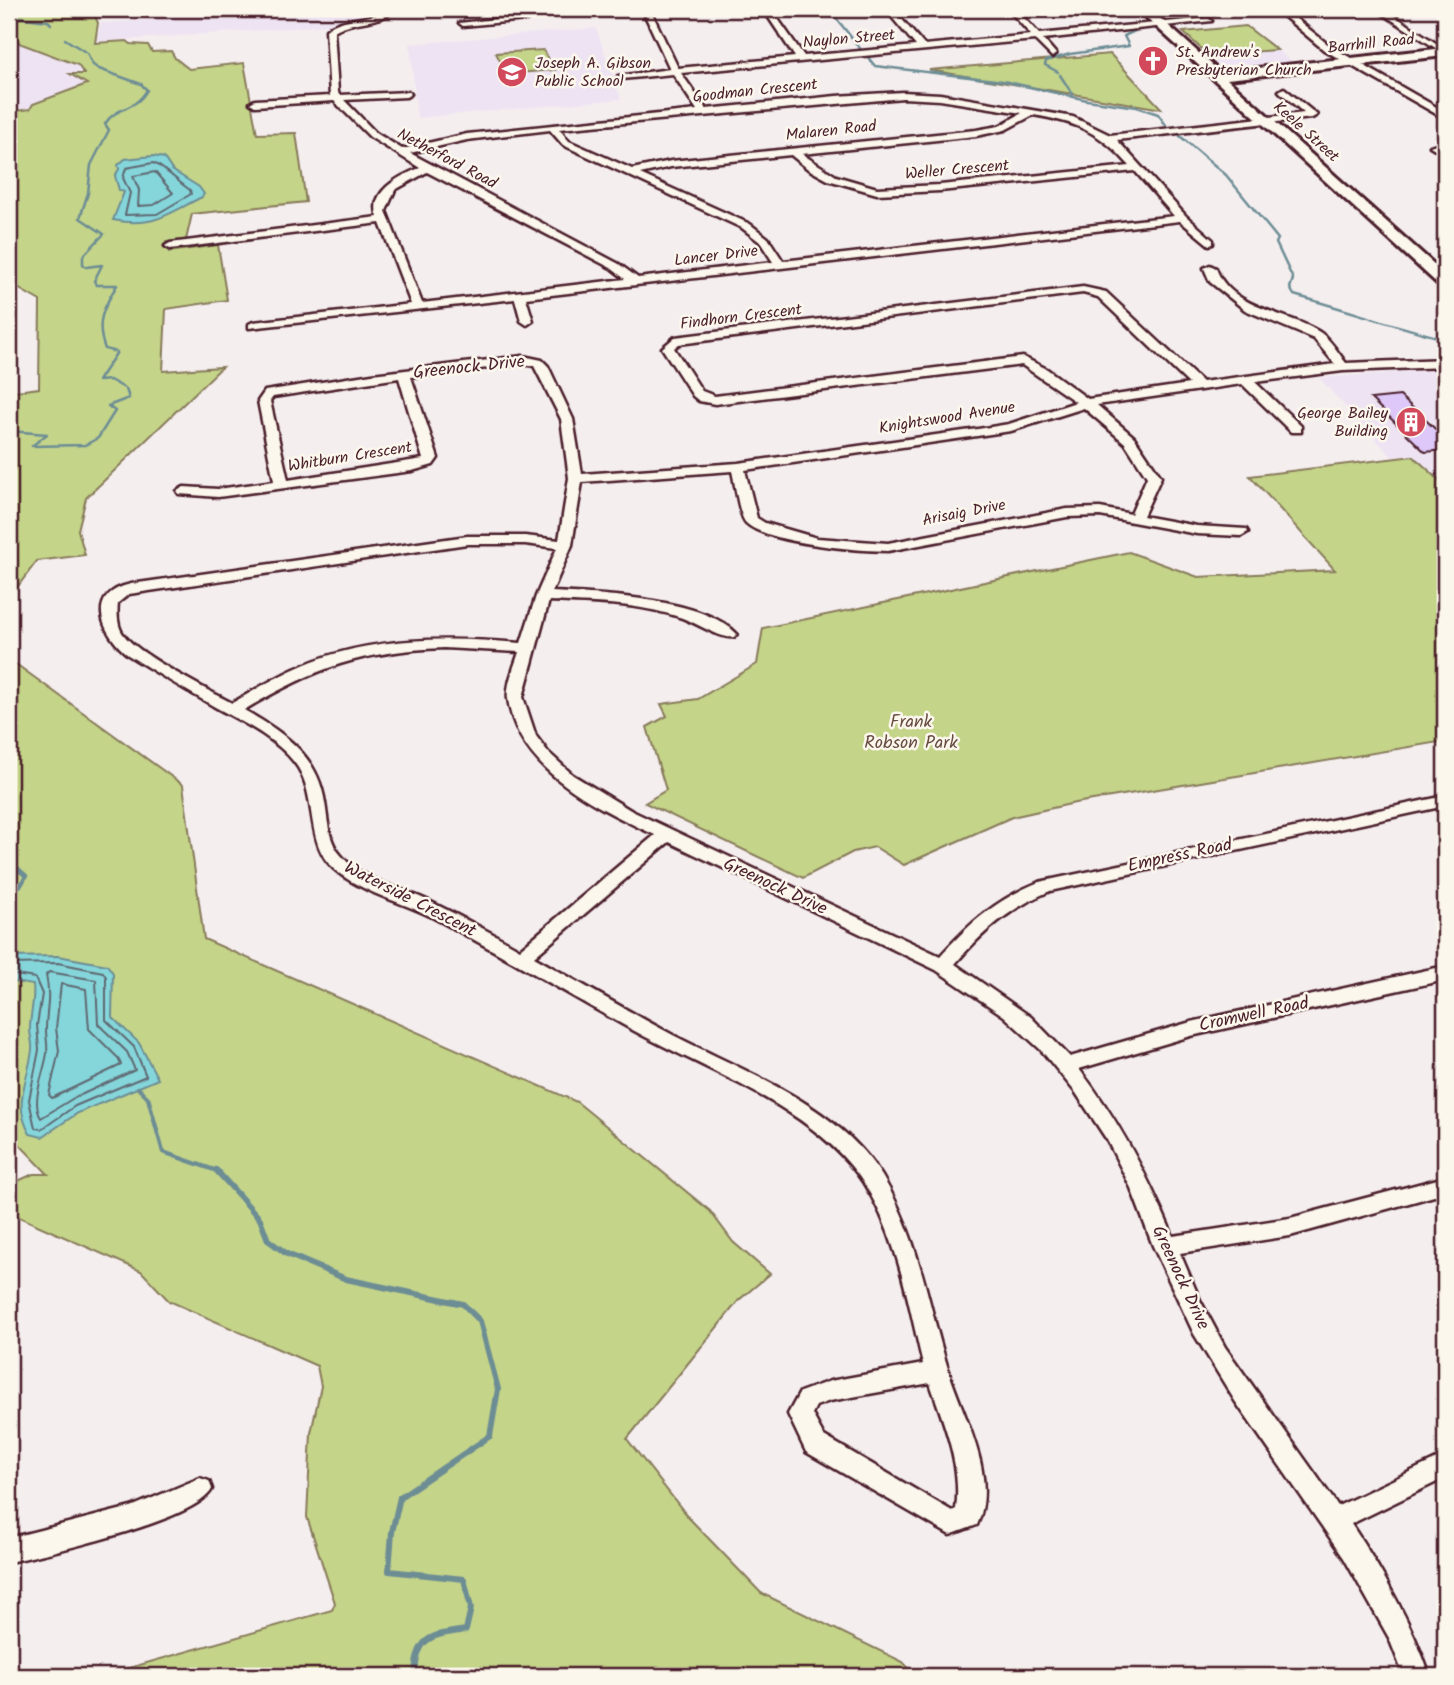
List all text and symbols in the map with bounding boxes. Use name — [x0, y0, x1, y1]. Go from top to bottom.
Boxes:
street label: Naylon Street — [802, 22, 897, 55]
street label: Barrhill Road — [1326, 27, 1417, 61]
place label: St. Andrew's Presbyterian Church — [1176, 40, 1312, 83]
church icon: St. Andrew's Presbyterian Church — [1136, 44, 1170, 78]
place label: Joseph A. Gibson Public School — [535, 51, 651, 94]
school or university icon: Joseph A. Gibson Public School — [495, 55, 529, 89]
street label: Goodman Crescent — [691, 72, 819, 110]
street label: Keele Street — [1267, 95, 1345, 169]
street label: Malaren Road — [784, 114, 879, 148]
street label: Netherford Road — [392, 122, 502, 196]
street label: Weller Crescent — [904, 153, 1011, 187]
street label: Lancer Drive — [673, 238, 759, 274]
street label: Findhorn Crescent — [679, 297, 804, 337]
street label: Greenock Drive — [412, 348, 526, 388]
street label: Knightswood Avenue — [877, 395, 1017, 441]
place label: George Bailey Building — [1297, 401, 1388, 444]
building icon: George Bailey Building — [1394, 405, 1428, 439]
street label: Whitburn Crescent — [286, 435, 415, 479]
street label: Arisaig Drive — [920, 493, 1008, 533]
park label: Frank Robson Park — [864, 708, 958, 758]
street label: Empress Road — [1125, 831, 1236, 881]
street label: Greenock Drive — [718, 850, 832, 924]
street label: Waterside Crescent — [339, 854, 482, 946]
street label: Cromwell Road — [1196, 989, 1313, 1041]
street label: Greenock Drive — [1143, 1221, 1217, 1335]

